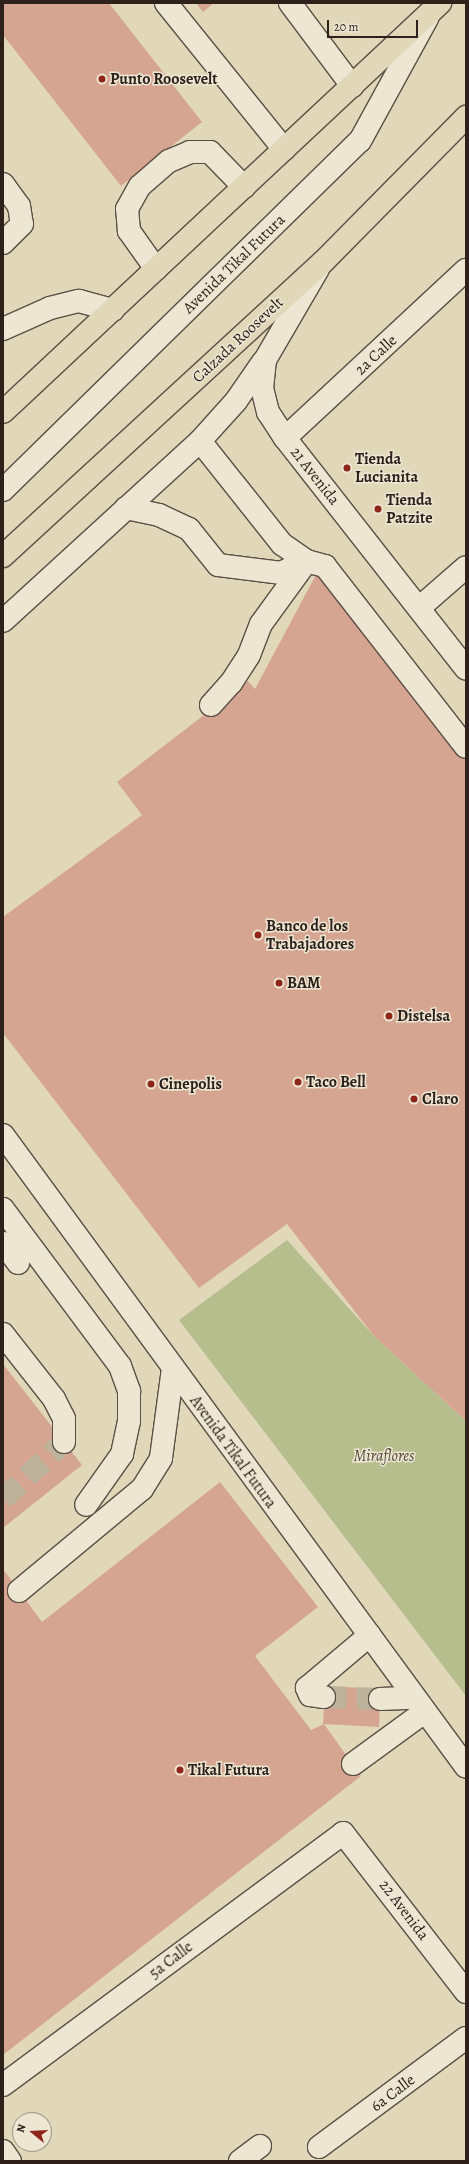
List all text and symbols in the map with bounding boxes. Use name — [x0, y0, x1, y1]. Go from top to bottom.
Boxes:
scale bar — [329, 12, 420, 38]
text: 20 m — [334, 19, 358, 35]
place label: Punto Roosevelt — [110, 69, 218, 89]
marker: Punto Roosevelt — [97, 74, 107, 84]
street label: Avenida Tikal Futura — [179, 210, 289, 318]
street label: Calzada Roosevelt — [189, 293, 287, 387]
street label: 2a Calle — [351, 331, 401, 379]
street label: 21 Avenida — [286, 443, 344, 509]
place label: Tienda Lucianita — [355, 449, 418, 487]
marker: Tienda Lucianita — [342, 463, 352, 473]
place label: Tienda Patzite — [386, 490, 433, 528]
marker: Tienda Patzite — [373, 504, 383, 514]
place label: Banco de los Trabajadores — [266, 916, 354, 954]
marker: Banco de los Trabajadores — [253, 930, 263, 940]
place label: BAM — [287, 973, 320, 993]
marker: BAM — [274, 978, 284, 988]
place label: Distelsa — [397, 1006, 450, 1026]
marker: Distelsa — [384, 1011, 394, 1021]
place label: Taco Bell — [306, 1072, 366, 1092]
place label: Cinepolis — [159, 1074, 222, 1094]
marker: Taco Bell — [293, 1077, 303, 1087]
marker: Cinepolis — [146, 1079, 156, 1089]
place label: Claro — [422, 1089, 459, 1109]
marker: Claro — [409, 1094, 419, 1104]
street label: Avenida Tikal Futura — [186, 1392, 280, 1512]
park label: Miraflores — [354, 1446, 414, 1466]
place label: Tikal Futura — [188, 1760, 270, 1780]
marker: Tikal Futura — [175, 1765, 185, 1775]
street label: 22 Avenida — [375, 1876, 433, 1944]
street label: 5a Calle — [145, 1937, 197, 1983]
street label: 6a Calle — [367, 2070, 419, 2116]
north arrow — [12, 2112, 52, 2152]
text: N — [13, 2122, 29, 2135]

